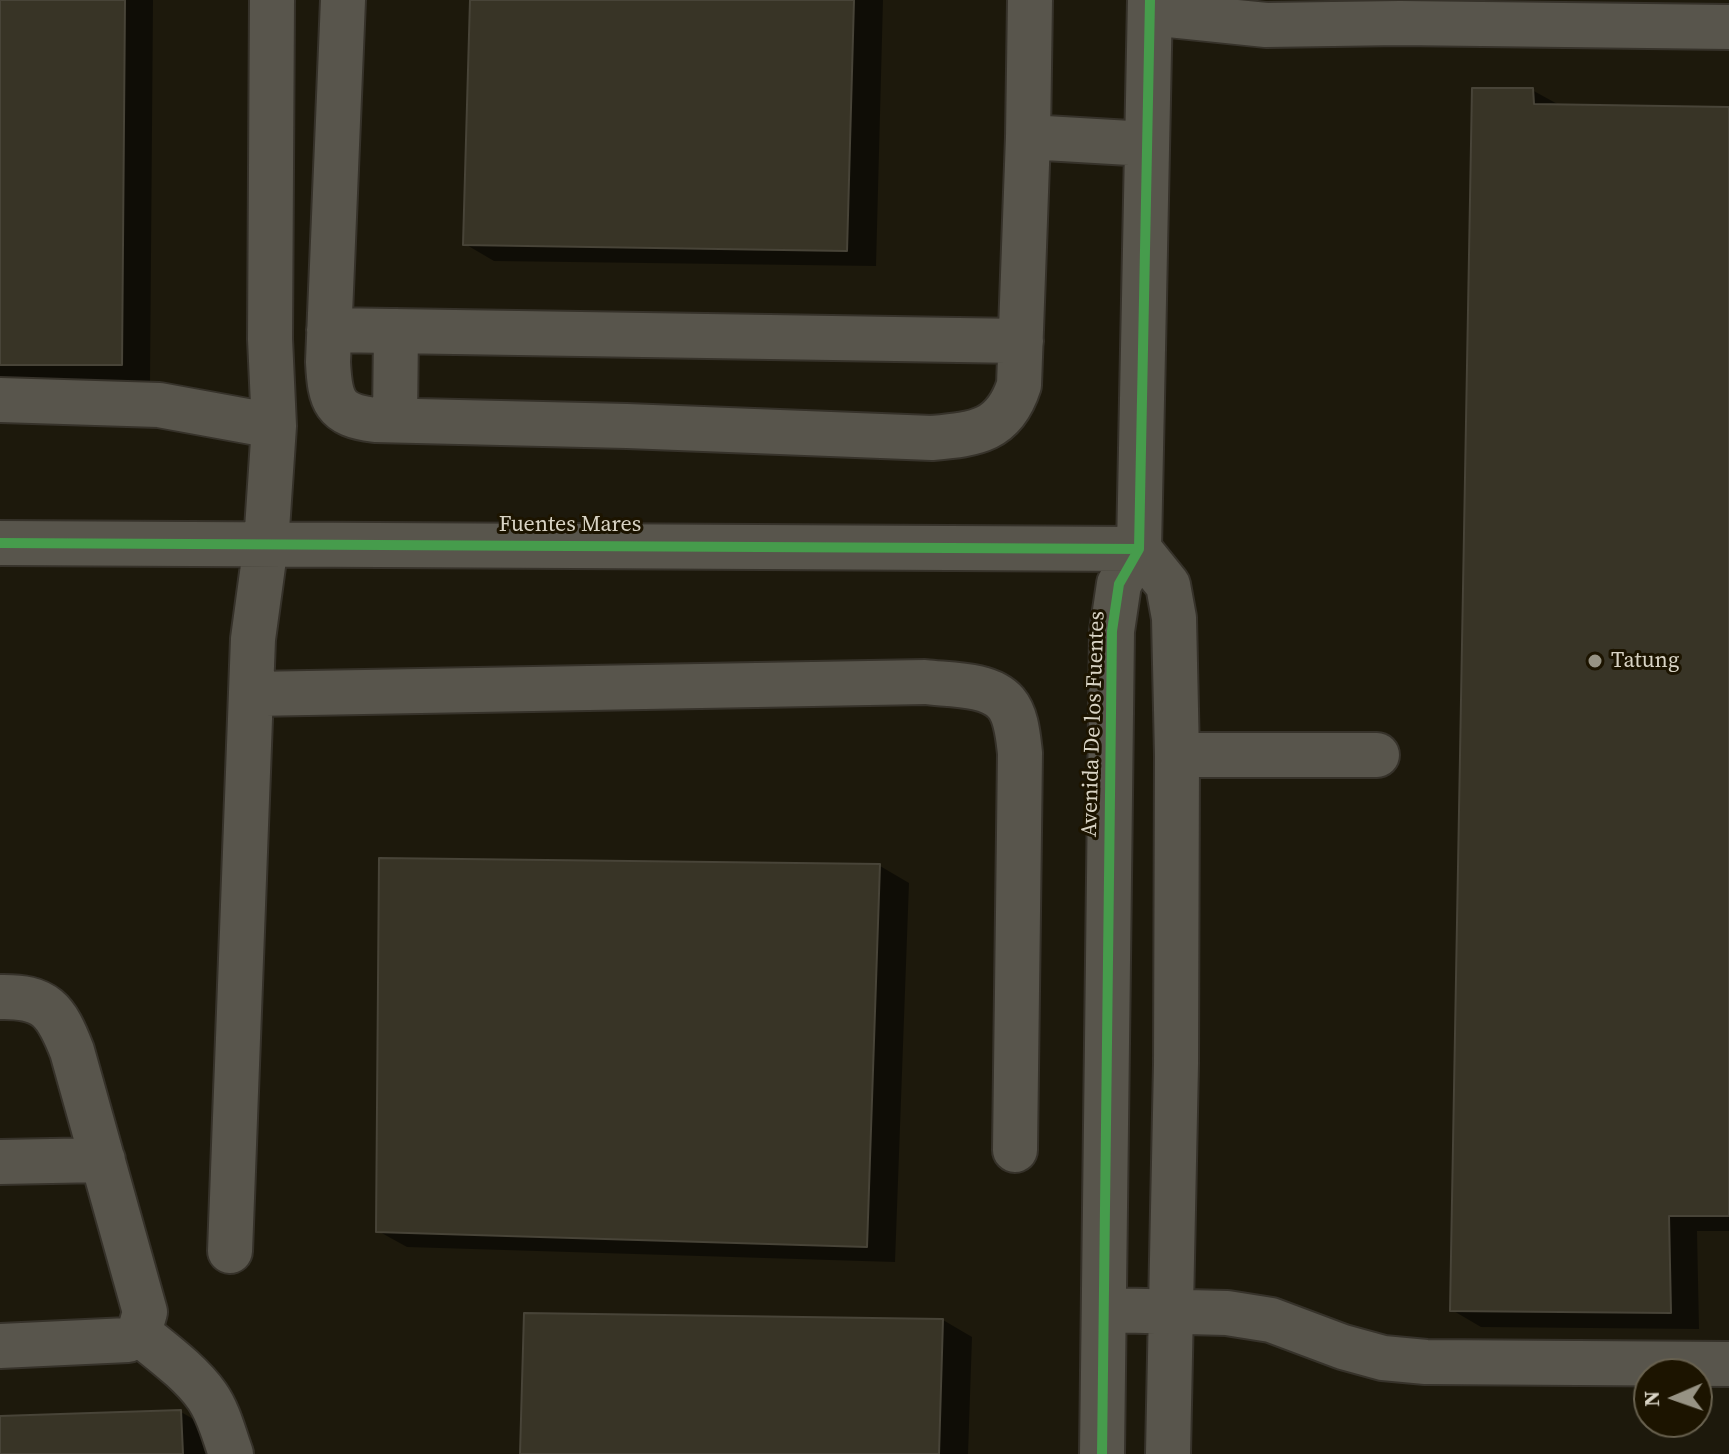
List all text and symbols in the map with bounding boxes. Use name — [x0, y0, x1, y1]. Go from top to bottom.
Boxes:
street label: Fuentes Mares — [499, 512, 641, 538]
street label: Avenida De los Fuentes — [1077, 611, 1111, 837]
place label: Tatung — [1611, 648, 1679, 674]
marker: Tatung — [1586, 652, 1604, 670]
north arrow — [1633, 1358, 1713, 1438]
text: N — [1636, 1390, 1666, 1407]

